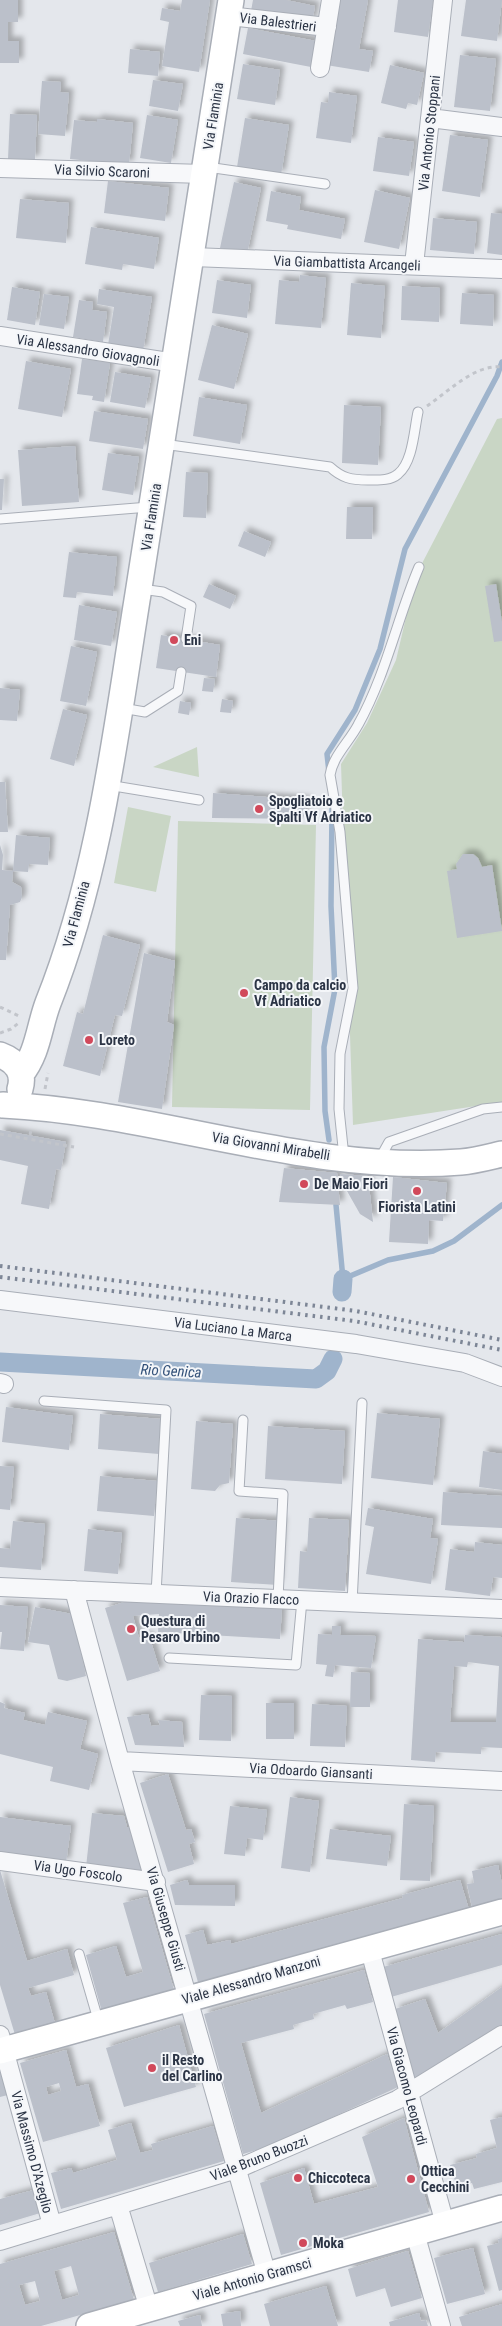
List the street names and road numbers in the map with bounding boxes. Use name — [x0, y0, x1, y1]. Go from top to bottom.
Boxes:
street label: Via Balestrieri — [239, 9, 317, 35]
street label: Via Antonio Stoppani — [415, 75, 443, 191]
street label: Via Flaminia — [200, 81, 226, 151]
street label: Via Silvio Scaroni — [54, 161, 150, 181]
street label: Via Giambattista Arcangeli — [273, 252, 421, 274]
street label: Via Alessandro Giovagnoli — [15, 331, 161, 369]
street label: Via Flaminia — [138, 482, 164, 552]
street label: Via Flaminia — [59, 879, 93, 949]
street label: Via Giovanni Mirabelli — [211, 1129, 331, 1163]
street label: Via Luciano La Marca — [173, 1314, 293, 1344]
street label: Via Orazio Flacco — [203, 1588, 299, 1608]
street label: Via Odoardo Giansanti — [249, 1760, 373, 1782]
street label: Via Ugo Foscolo — [32, 1857, 124, 1885]
street label: Via Giuseppe Giusti — [143, 1865, 189, 1973]
street label: Viale Alessandro Manzoni — [180, 1953, 322, 2007]
street label: Via Giacomo Leopardi — [384, 2025, 430, 2147]
street label: Via Massimo D'Azeglio — [8, 2089, 56, 2215]
street label: Viale Bruno Buozzi — [208, 2132, 310, 2184]
street label: Viale Antonio Gramsci — [191, 2254, 313, 2304]

